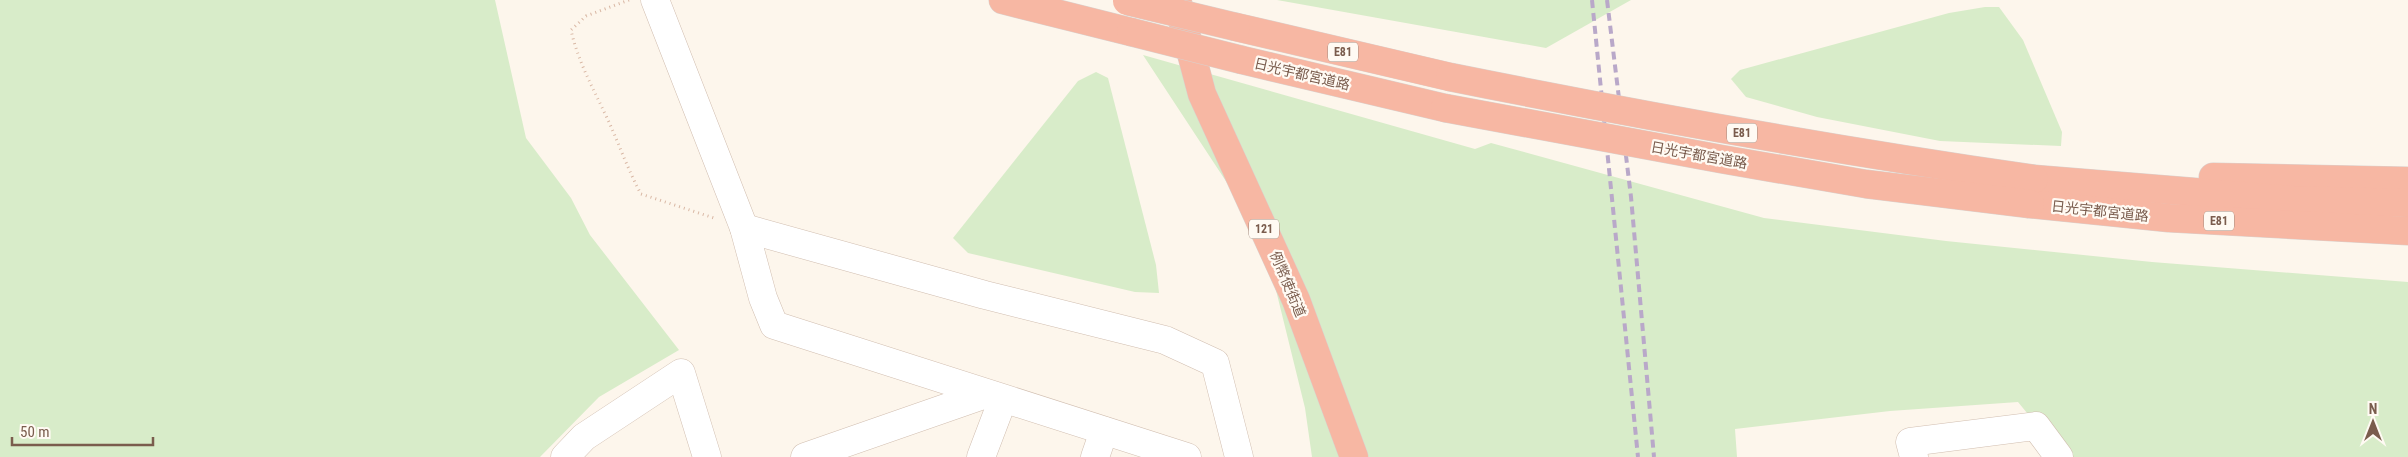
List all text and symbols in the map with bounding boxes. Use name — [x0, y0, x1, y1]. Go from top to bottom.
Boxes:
road number: E81 — [1328, 42, 1358, 62]
street label: 日光宇都宮道路 — [1252, 55, 1352, 93]
road number: E81 — [1727, 124, 1757, 142]
street label: 日光宇都宮道路 — [1649, 139, 1749, 171]
street label: 日光宇都宮道路 — [2050, 198, 2150, 224]
road number: E81 — [2204, 212, 2234, 230]
road number: 121 — [1249, 220, 1279, 238]
street label: 例幣使街道 — [1267, 249, 1309, 319]
north arrow — [2348, 397, 2398, 447]
text: N — [2369, 401, 2377, 417]
scale bar — [12, 414, 154, 446]
text: 50 m — [20, 423, 50, 441]

